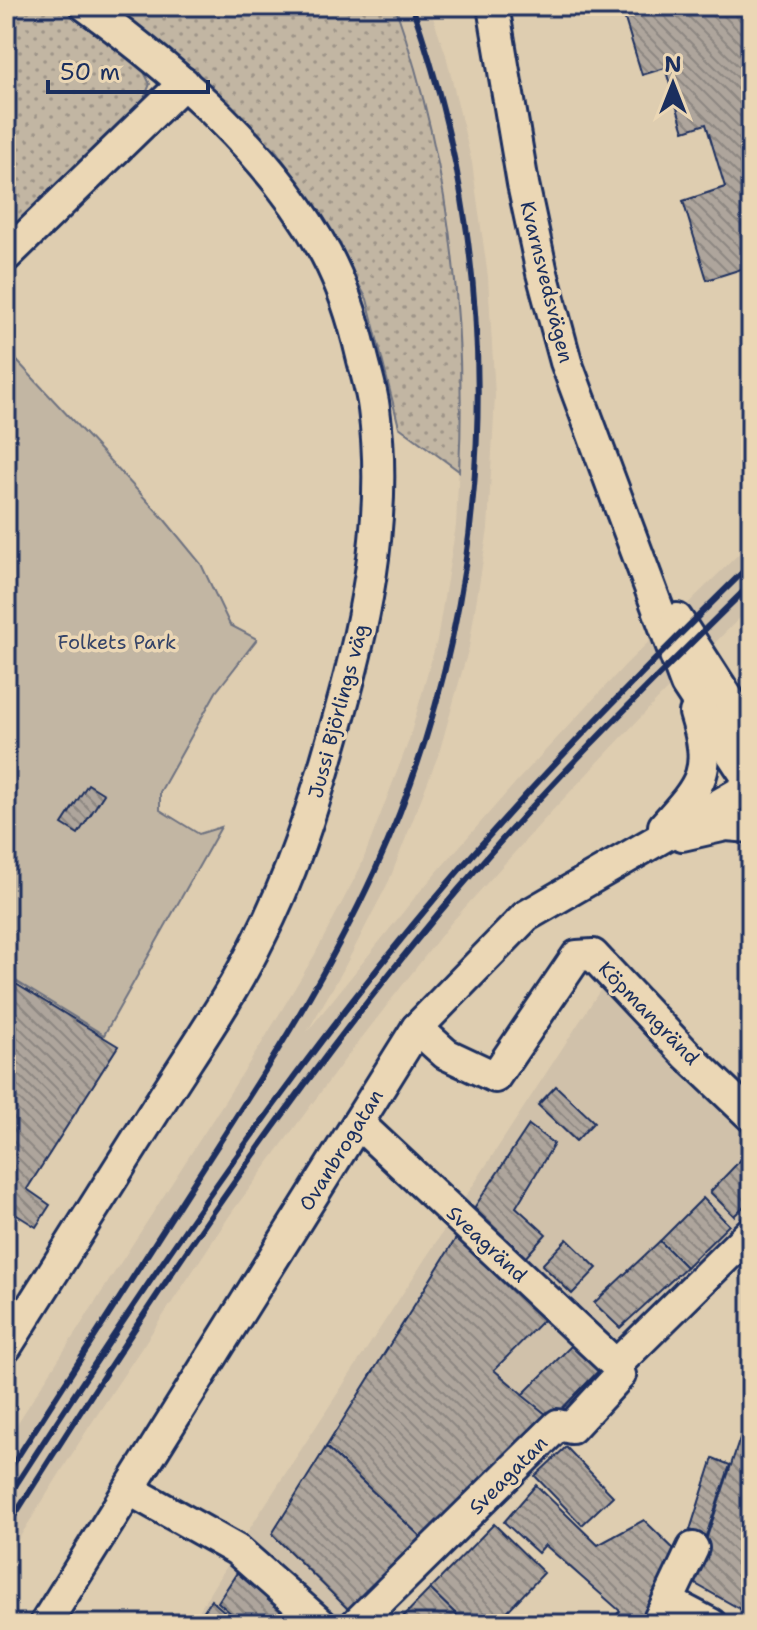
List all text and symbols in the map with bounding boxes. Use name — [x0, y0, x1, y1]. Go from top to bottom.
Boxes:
scale bar — [48, 44, 208, 94]
north arrow — [633, 44, 713, 124]
text: N — [664, 50, 682, 79]
text: 50 m — [60, 56, 120, 88]
street label: Kvarnsvedsvägen — [514, 198, 580, 366]
street label: Jussi Björlings väg — [302, 621, 374, 801]
park label: Folkets Park — [58, 629, 176, 655]
street label: Köpmangränd — [593, 956, 705, 1071]
street label: Ovanbrogatan — [293, 1084, 389, 1216]
street label: Sveagränd — [441, 1200, 533, 1288]
street label: Sveagatan — [463, 1430, 553, 1520]

